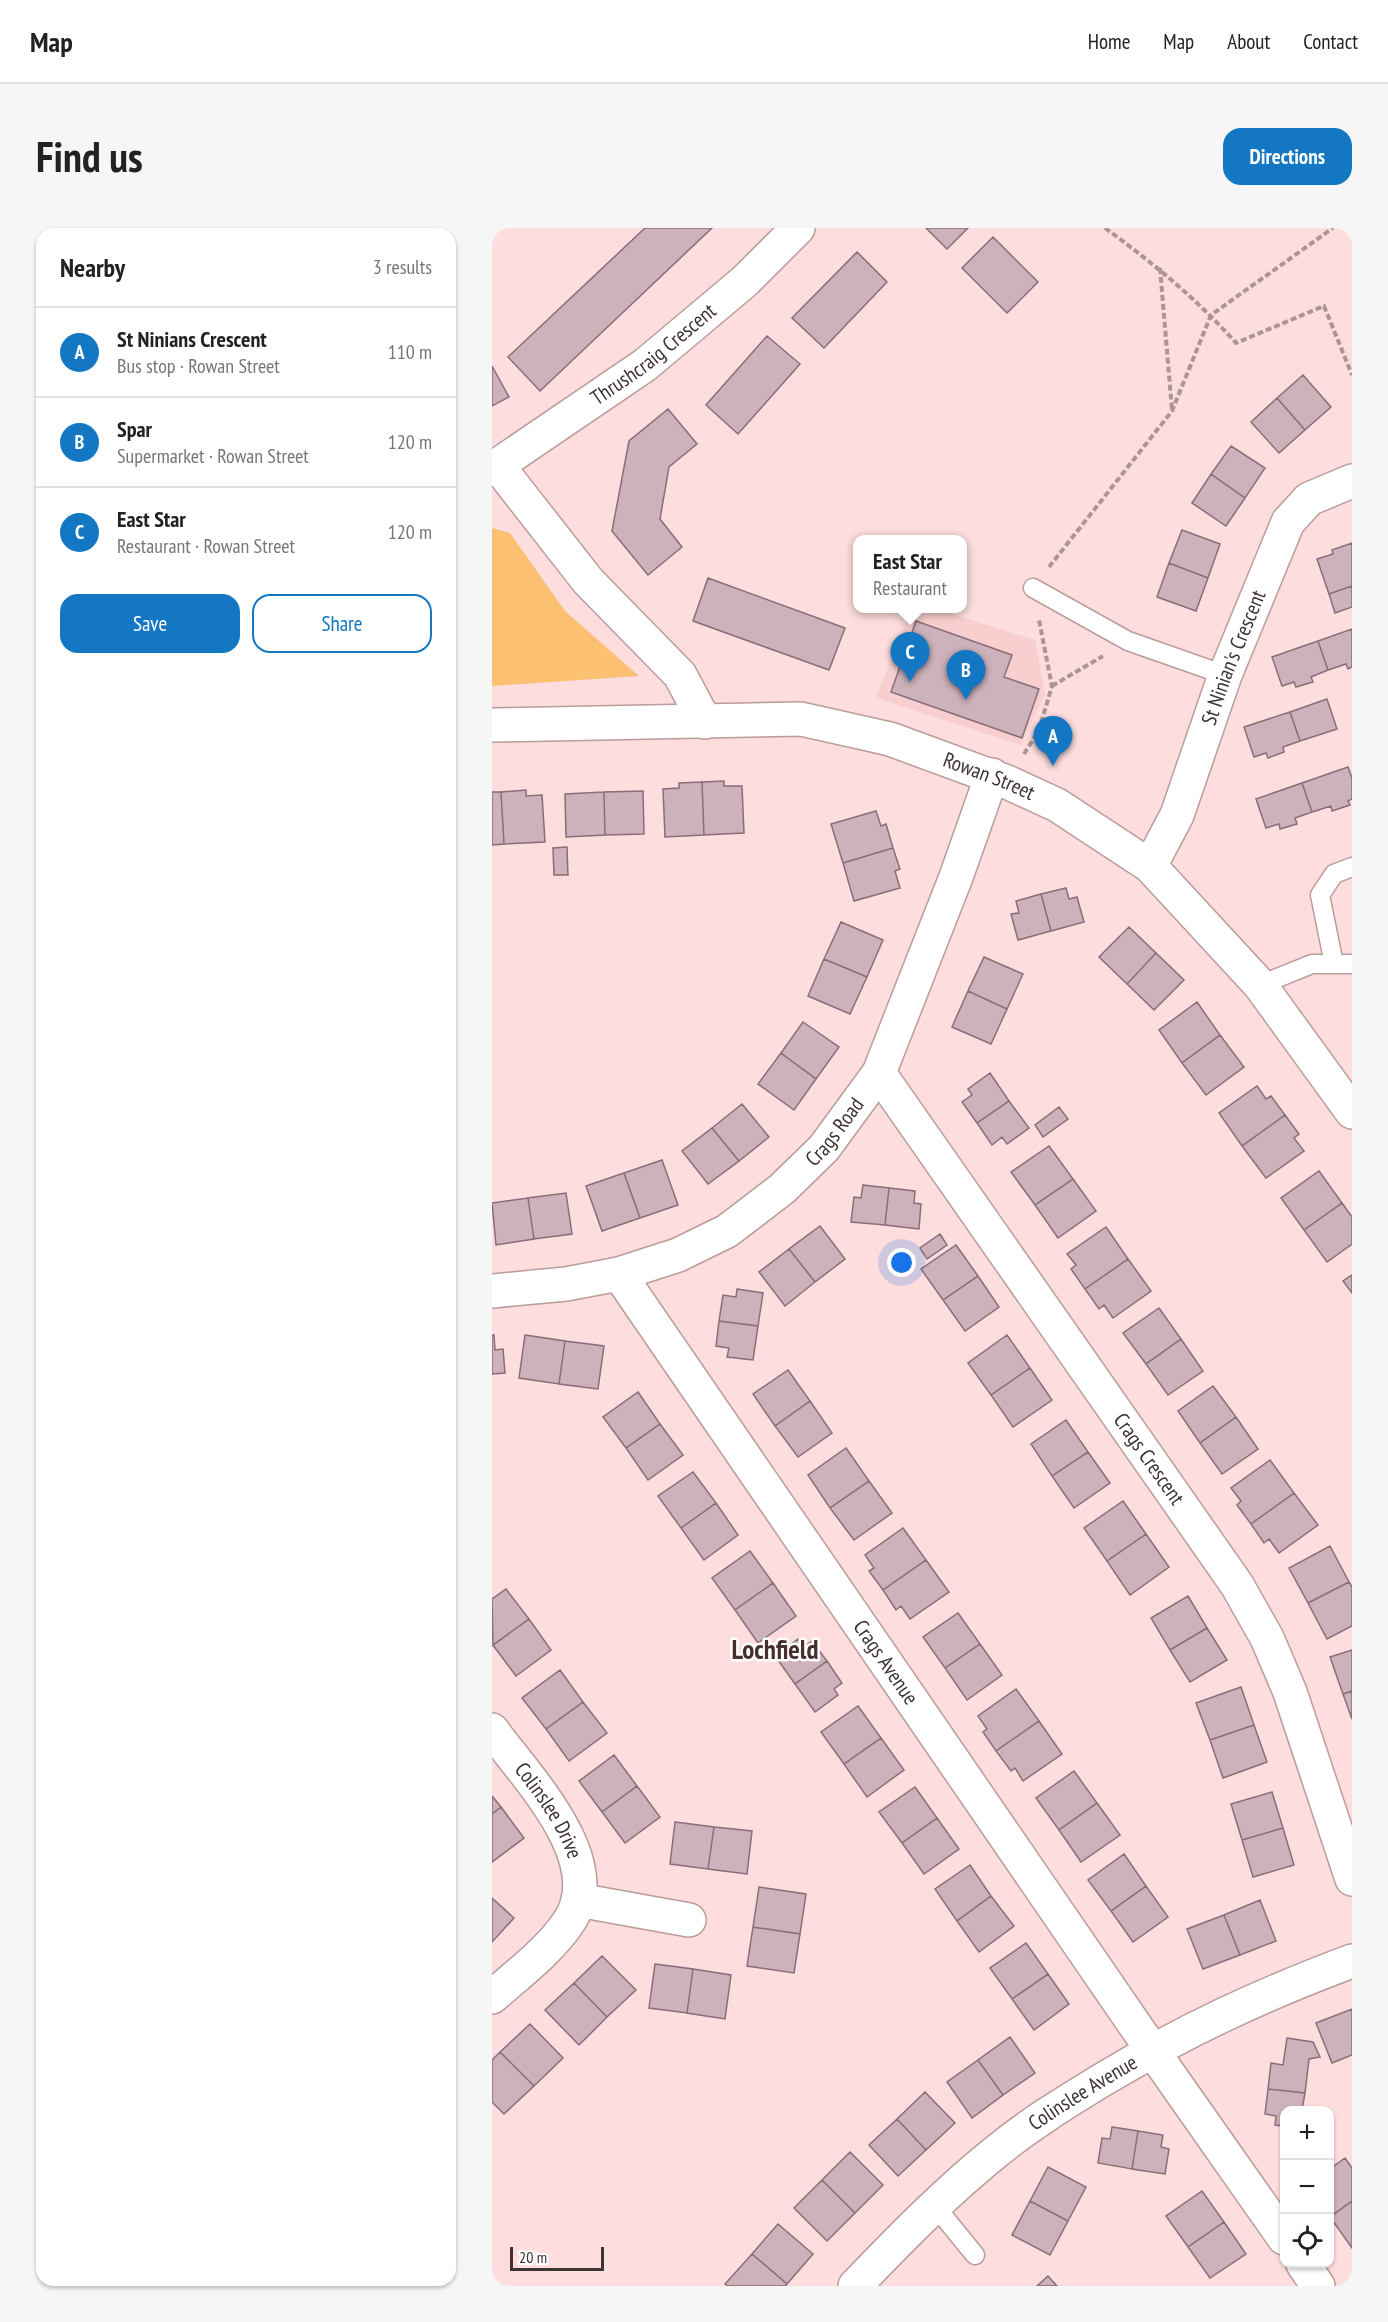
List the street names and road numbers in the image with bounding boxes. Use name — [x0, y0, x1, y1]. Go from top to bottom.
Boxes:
street label: Thrushcraig Crescent — [585, 297, 721, 411]
street label: St Ninian's Crescent — [1195, 586, 1272, 728]
street label: Rowan Street — [940, 746, 1040, 806]
street label: Crags Road — [799, 1092, 870, 1172]
street label: Crags Crescent — [1108, 1408, 1191, 1510]
street label: Crags Avenue — [848, 1614, 925, 1709]
street label: Colinslee Drive — [509, 1756, 589, 1862]
street label: Colinslee Avenue — [1023, 2048, 1142, 2136]

